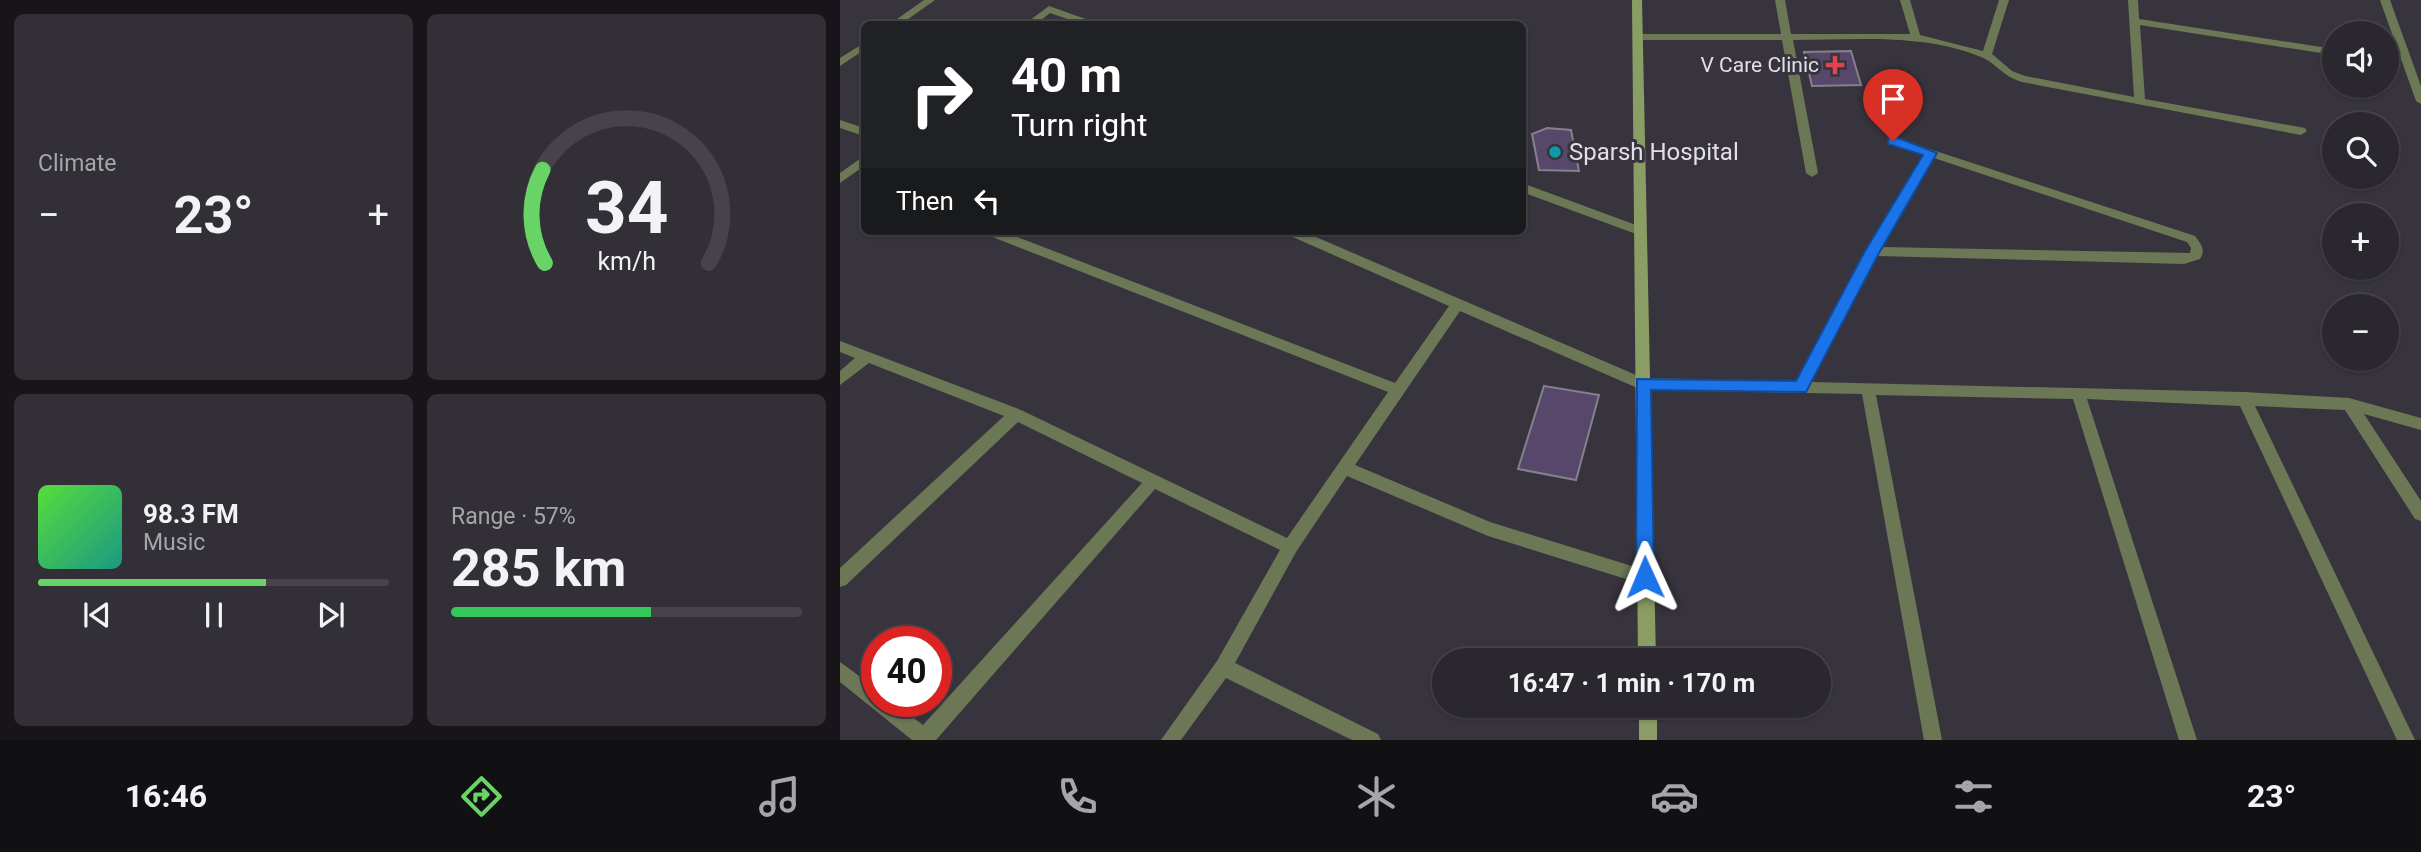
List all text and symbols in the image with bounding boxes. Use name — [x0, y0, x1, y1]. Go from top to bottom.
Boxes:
map controls — [2322, 21, 2399, 371]
button: sound — [2322, 21, 2399, 98]
text: 40 m — [1011, 47, 1122, 104]
icon: right — [896, 49, 987, 140]
place label: V Care Clinic — [1700, 53, 1819, 77]
marker: V Care Clinic — [1825, 55, 1845, 75]
pin — [1863, 69, 1923, 141]
icon: arrive — [1874, 80, 1912, 118]
text: Turn right — [1011, 106, 1147, 144]
button: search — [2322, 112, 2399, 189]
place label: Sparsh Hospital — [1569, 138, 1739, 166]
marker: Sparsh Hospital — [1547, 144, 1563, 160]
text: Climate — [38, 150, 117, 177]
text: 34 — [585, 165, 668, 251]
icon: left — [968, 182, 1006, 220]
text: 23° — [174, 185, 254, 246]
text: Then — [896, 186, 954, 216]
text: − — [38, 193, 60, 237]
text: + — [367, 193, 389, 237]
button: + — [2322, 203, 2399, 280]
text: km/h — [597, 247, 656, 276]
button: − — [2322, 294, 2399, 371]
text: 98.3 FM — [143, 499, 239, 529]
text: Range · 57% — [451, 503, 576, 530]
text: Music — [143, 529, 205, 556]
text: 285 km — [451, 538, 626, 599]
position arrow — [1608, 540, 1682, 614]
icon: previous — [78, 596, 116, 634]
icon: pause — [195, 596, 233, 634]
icon: next — [312, 596, 350, 634]
speed limit sign: 40 — [861, 626, 952, 717]
text: 16:47 · 1 min · 170 m — [1508, 668, 1755, 698]
icon: directions — [457, 772, 506, 821]
icon: music — [755, 772, 804, 821]
icon: phone — [1053, 772, 1102, 821]
icon: climate — [1352, 772, 1401, 821]
icon: car — [1650, 772, 1699, 821]
icon: filters — [1949, 772, 1998, 821]
text: 16:46 — [125, 777, 207, 815]
text: 23° — [2247, 777, 2296, 815]

